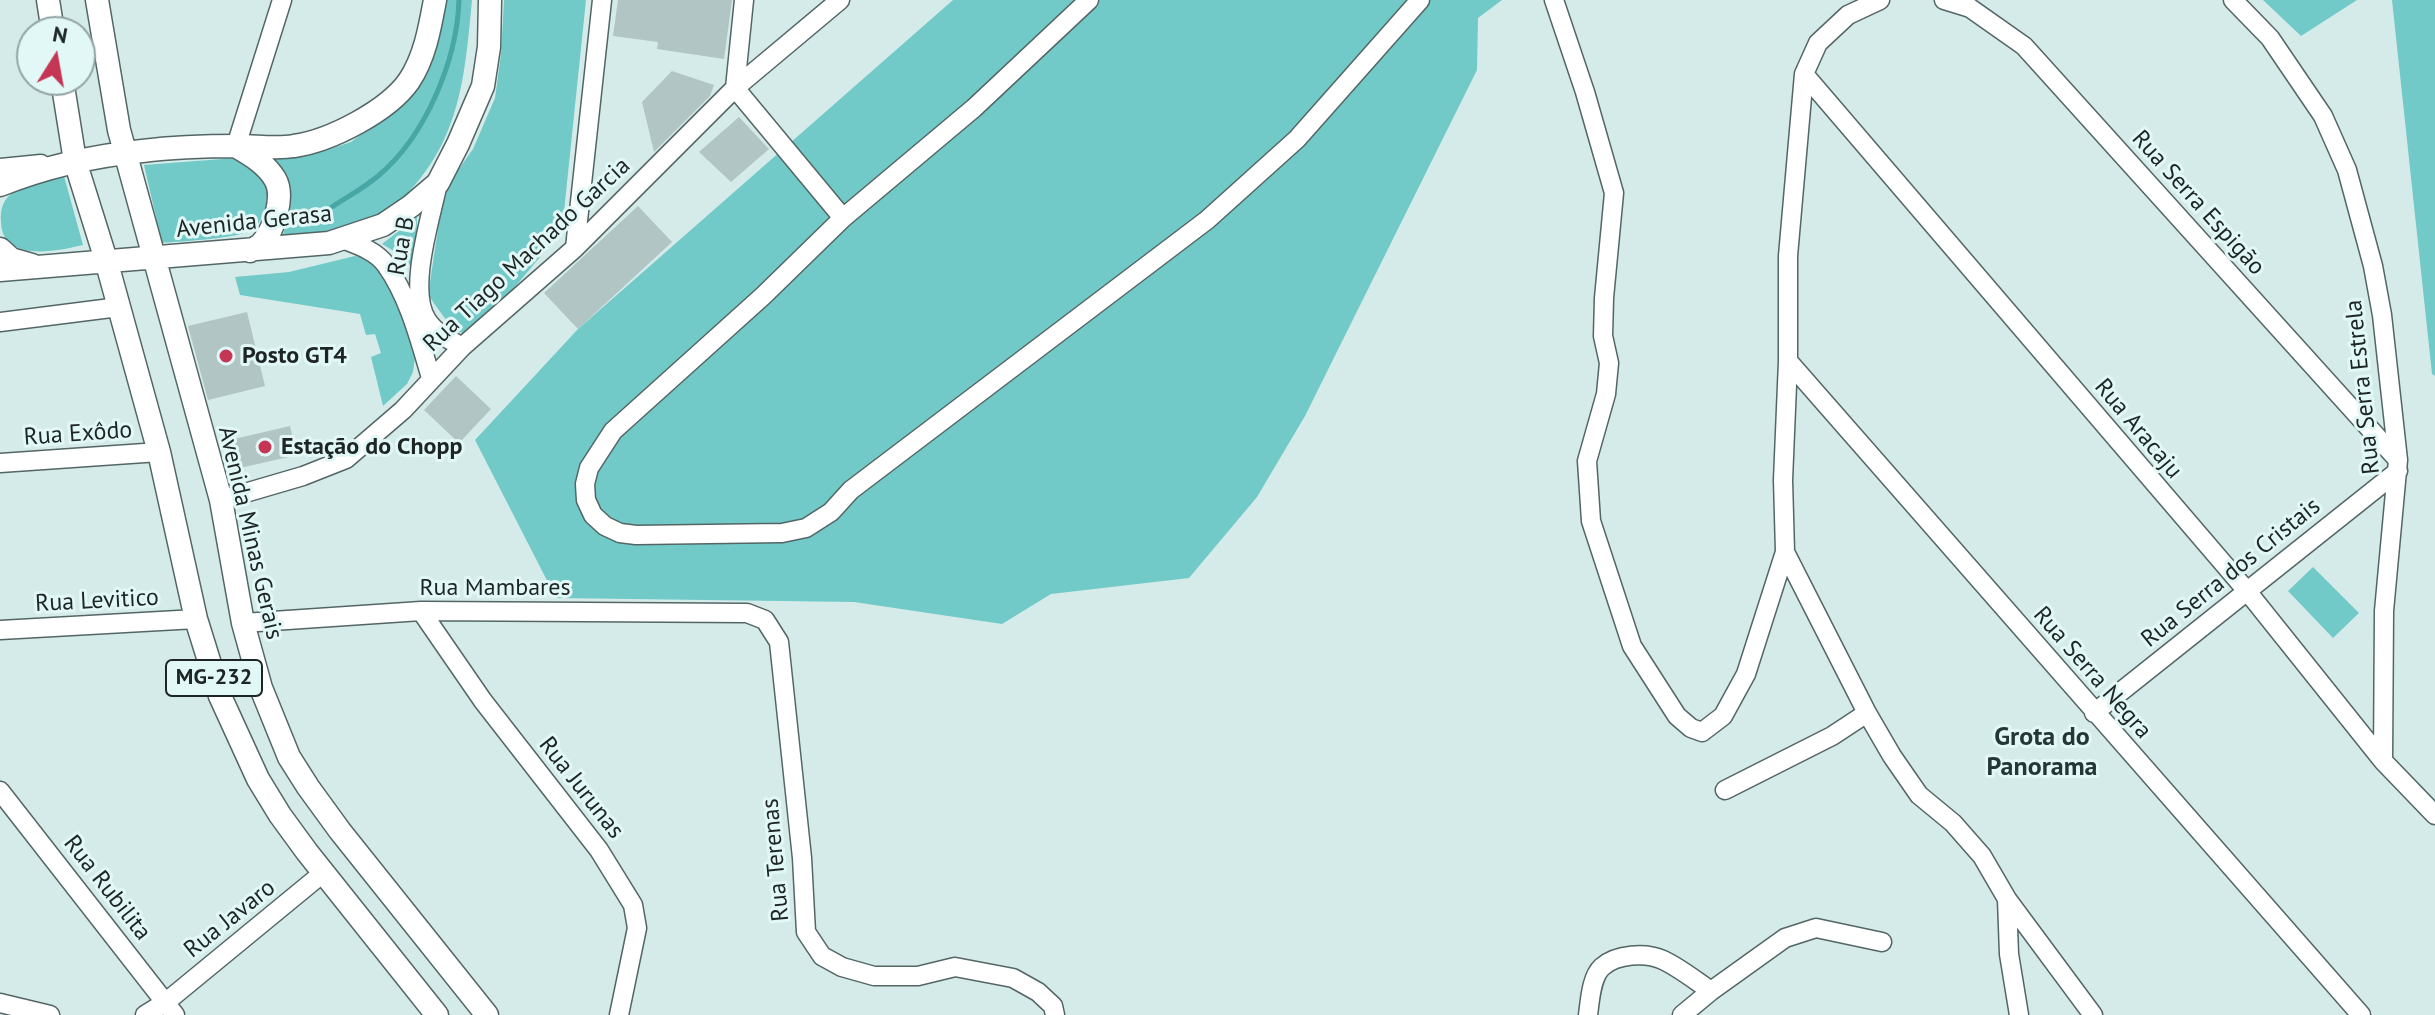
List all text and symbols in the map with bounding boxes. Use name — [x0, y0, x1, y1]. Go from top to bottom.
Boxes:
north arrow — [16, 16, 96, 96]
text: N — [50, 19, 70, 50]
street label: Rua Serra Espigão — [2125, 125, 2271, 281]
street label: Rua Tiago Machado Garcia — [418, 152, 636, 358]
street label: Avenida Gerasa — [175, 200, 333, 244]
street label: Rua B — [383, 214, 421, 278]
street label: Rua Serra Estrela — [2340, 298, 2386, 476]
place label: Posto GT4 — [242, 342, 347, 370]
marker: Posto GT4 — [217, 347, 235, 365]
street label: Rua Aracaju — [2088, 373, 2188, 485]
street label: Rua Exôdo — [23, 416, 133, 452]
street label: Avenida Minas Gerais — [211, 424, 289, 642]
place label: Estação do Chopp — [281, 433, 462, 461]
marker: Estação do Chopp — [256, 438, 274, 456]
street label: Rua Serra dos Cristais — [2136, 492, 2326, 654]
street label: Rua Mambares — [420, 574, 570, 602]
street label: Rua Levitico — [35, 583, 159, 619]
street label: Rua Serra Negra — [2027, 601, 2157, 745]
road number: MG-232 — [166, 660, 262, 696]
district label: Grota do Panorama — [1987, 722, 2097, 784]
street label: Rua Jurunas — [532, 731, 630, 845]
street label: Rua Terenas — [756, 797, 796, 923]
street label: Rua Rubilita — [57, 830, 157, 946]
street label: Rua Javaro — [179, 874, 281, 964]

